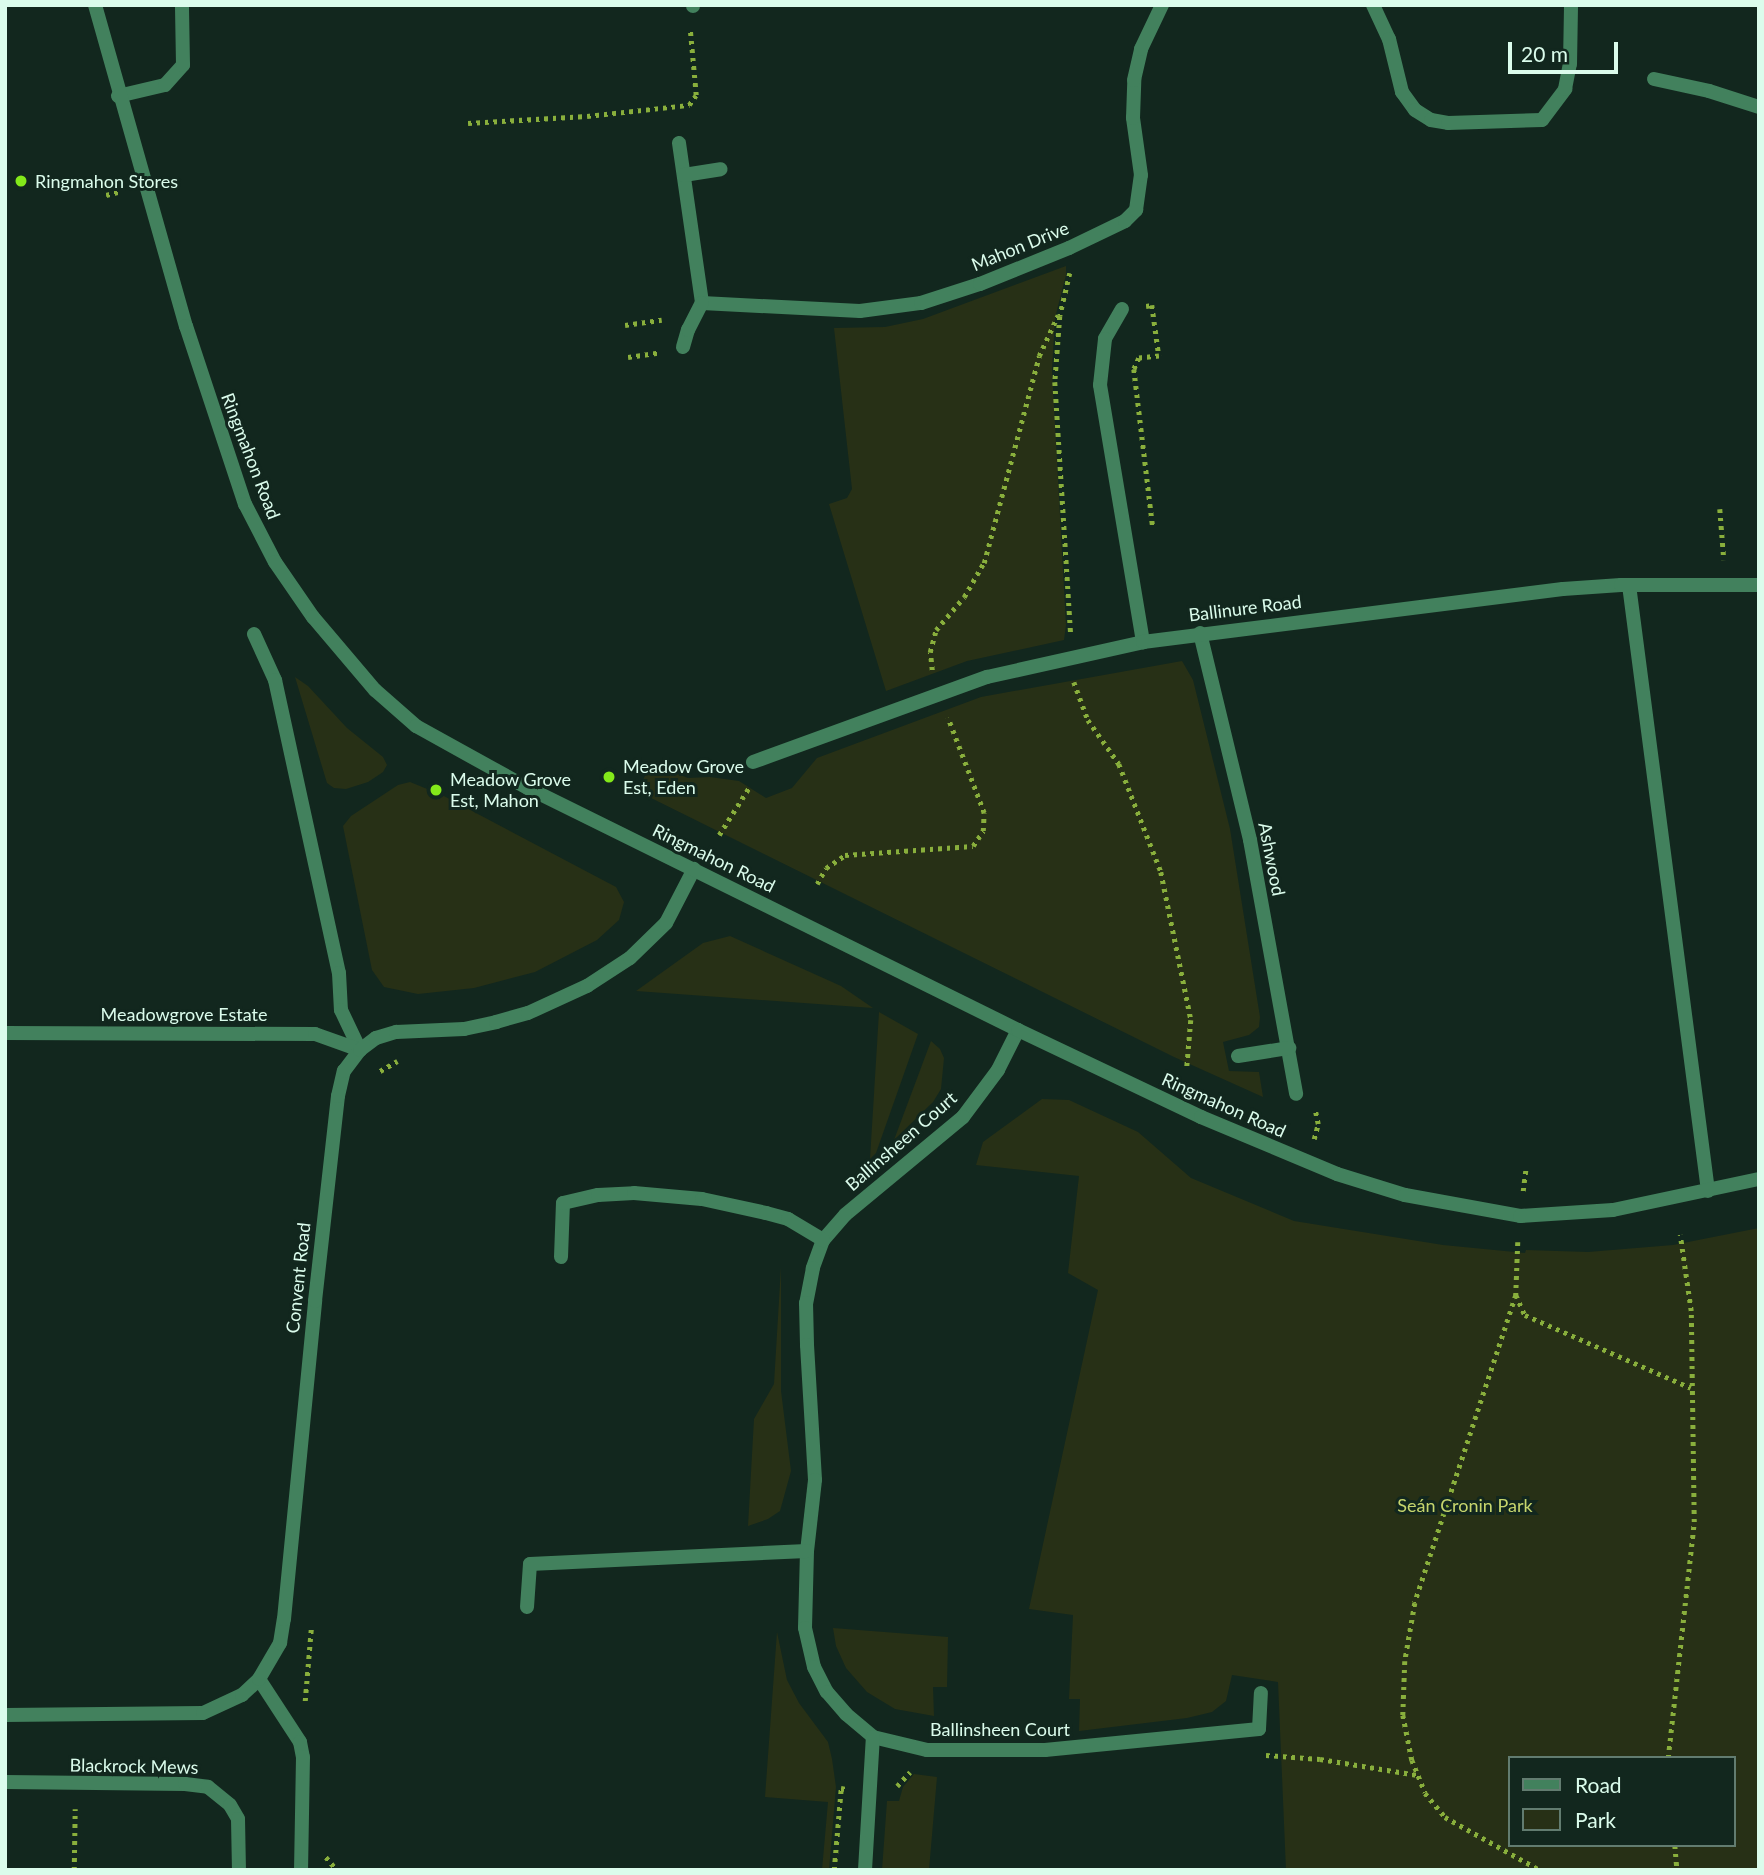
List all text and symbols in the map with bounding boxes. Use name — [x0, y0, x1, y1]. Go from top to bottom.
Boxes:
scale bar — [1512, 28, 1622, 72]
text: 20 m — [1521, 41, 1568, 66]
place label: Ringmahon Stores — [35, 170, 178, 192]
marker: Ringmahon Stores — [13, 173, 29, 189]
street label: Mahon Drive — [968, 217, 1072, 275]
street label: Ringmahon Road — [217, 390, 285, 522]
street label: Ballinure Road — [1187, 590, 1303, 626]
place label: Meadow Grove Est, Eden — [623, 756, 744, 798]
place label: Meadow Grove Est, Mahon — [450, 769, 571, 812]
marker: Meadow Grove Est, Eden — [601, 769, 617, 785]
marker: Meadow Grove Est, Mahon — [428, 782, 444, 798]
street label: Ringmahon Road — [649, 819, 779, 897]
street label: Ashwood — [1254, 820, 1290, 898]
street label: Meadowgrove Estate — [101, 1003, 267, 1025]
street label: Ringmahon Road — [1159, 1068, 1289, 1142]
street label: Ballinsheen Court — [841, 1087, 961, 1195]
street label: Convent Road — [281, 1222, 315, 1334]
park label: Seán Cronin Park — [1397, 1494, 1533, 1516]
street label: Ballinsheen Court — [930, 1718, 1070, 1740]
street label: Blackrock Mews — [69, 1754, 199, 1778]
legend — [1508, 1756, 1736, 1847]
text: Road — [1575, 1772, 1622, 1797]
text: Park — [1575, 1807, 1616, 1832]

